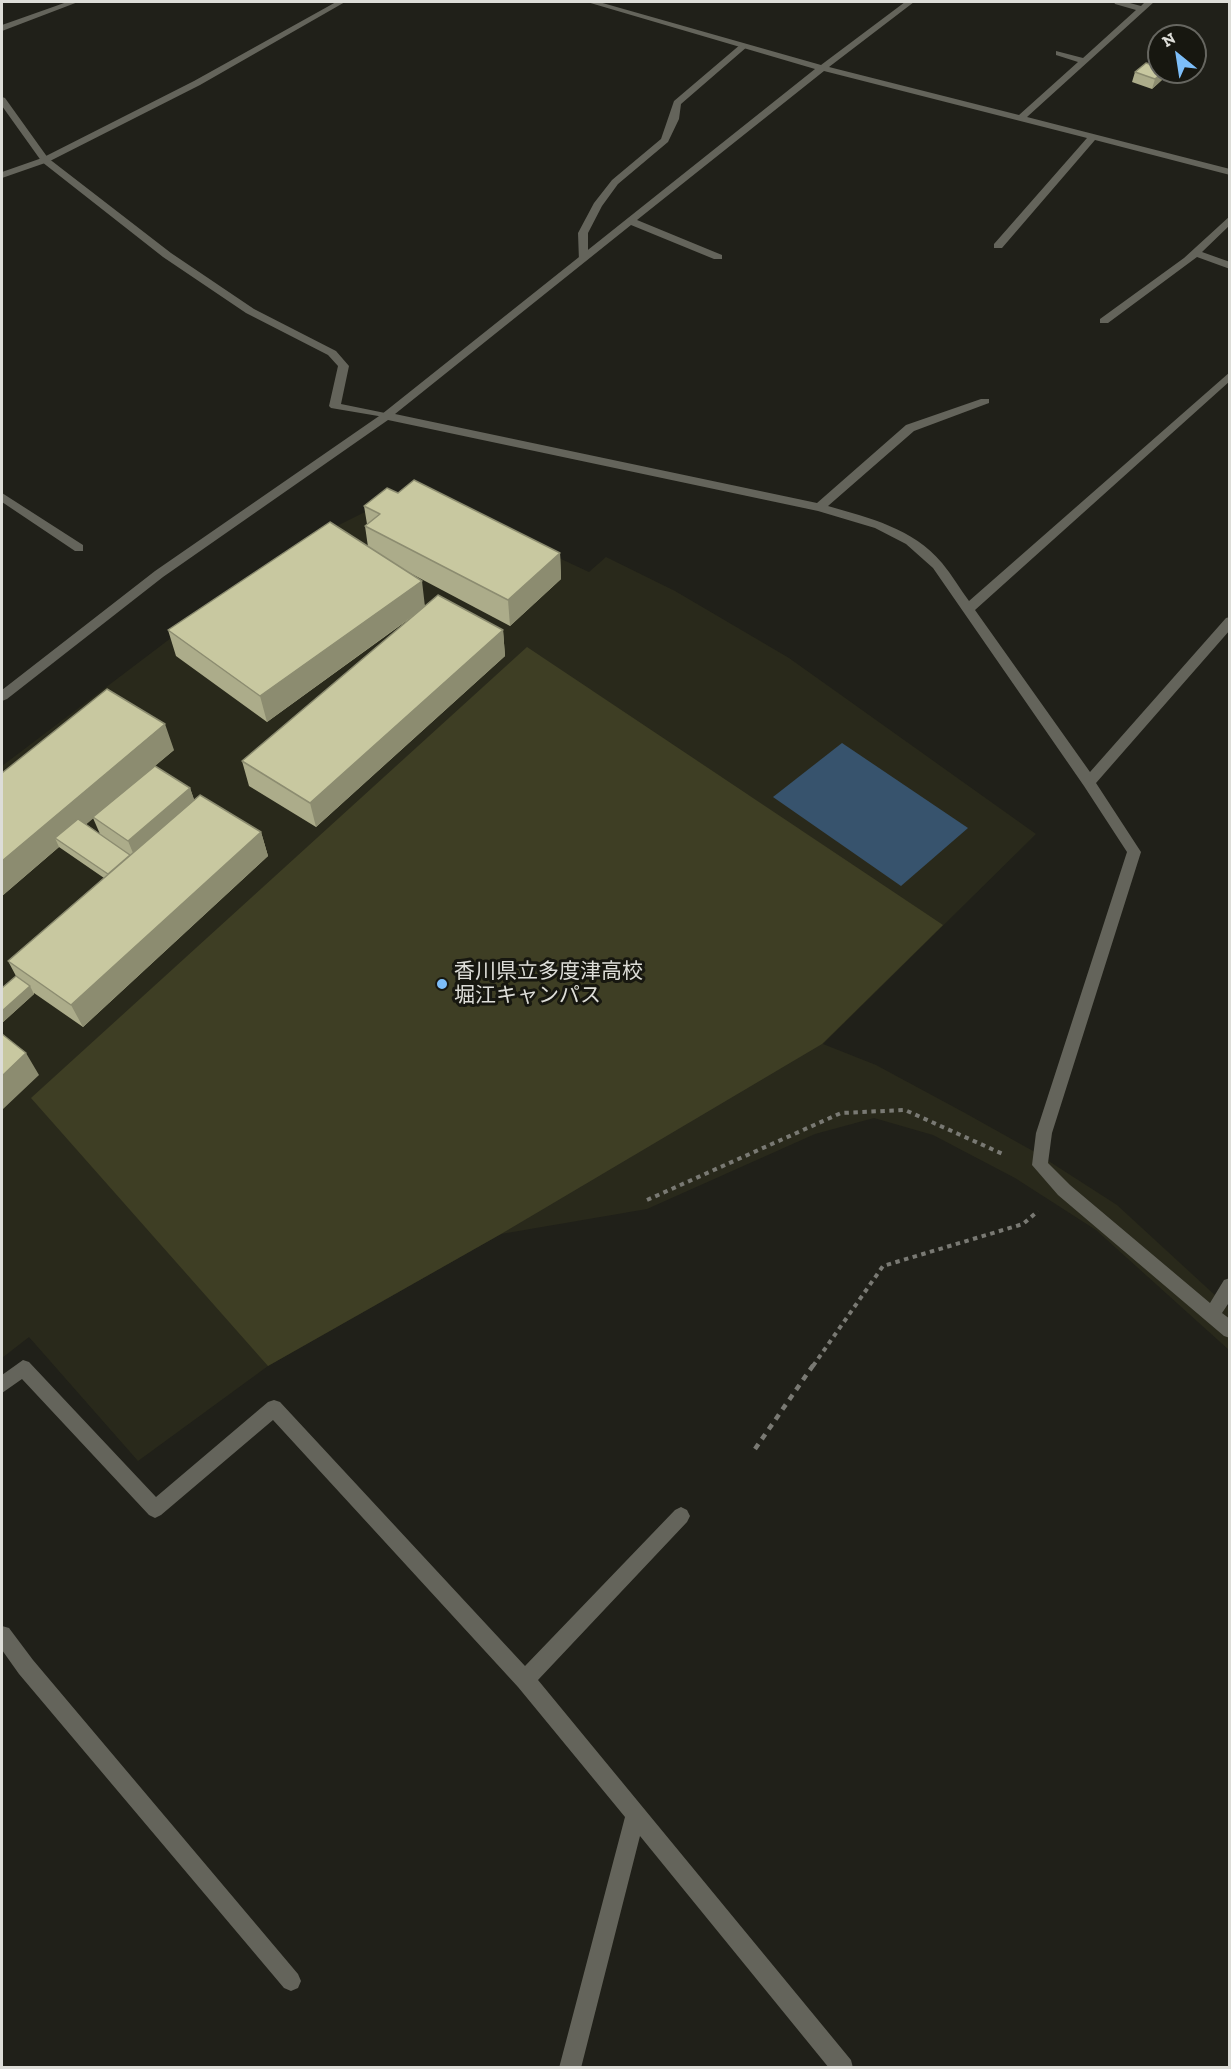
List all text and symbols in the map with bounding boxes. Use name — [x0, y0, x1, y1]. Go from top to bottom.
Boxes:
north arrow — [1147, 24, 1207, 84]
text: N — [1159, 28, 1179, 51]
place label: 香川県立多度津高校 堀江キャンパス — [454, 959, 643, 1009]
marker: 香川県立多度津高校 堀江キャンパス — [435, 977, 449, 991]

